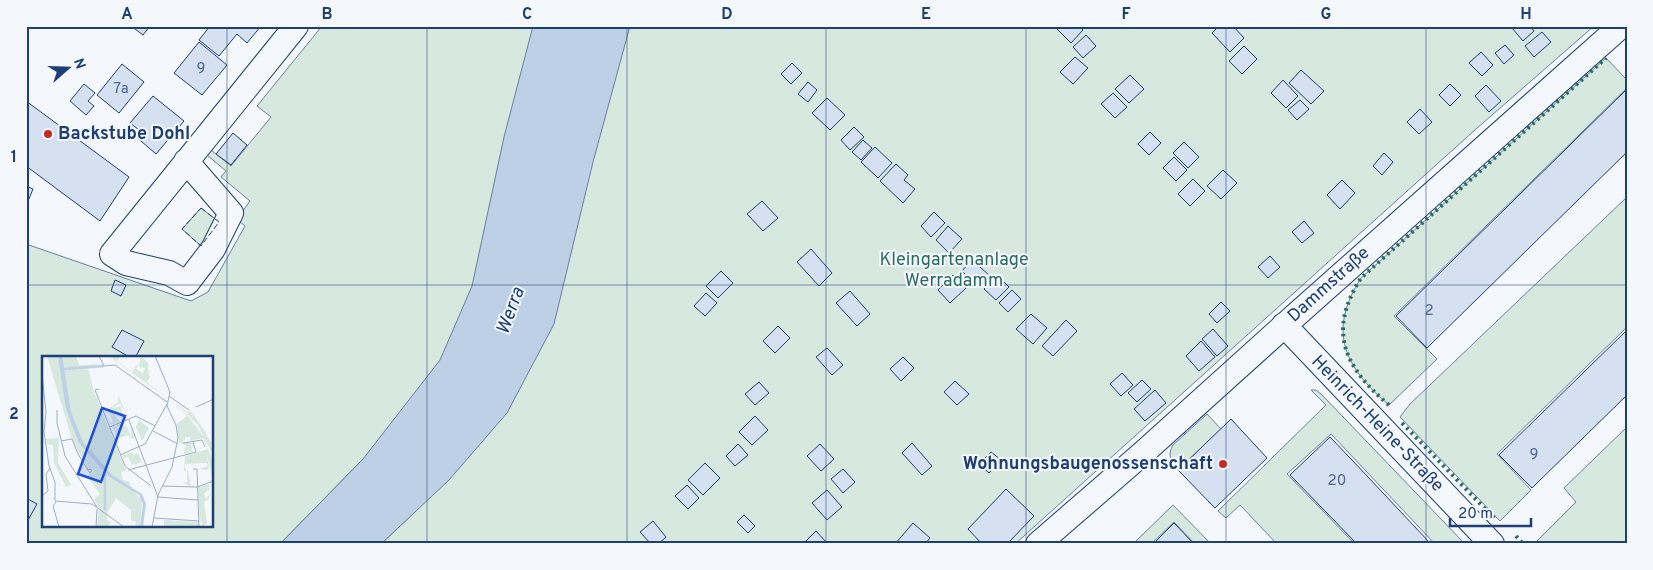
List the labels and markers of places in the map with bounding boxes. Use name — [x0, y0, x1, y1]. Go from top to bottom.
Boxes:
place label: Backstube Dohl — [58, 123, 190, 146]
marker: Backstube Dohl — [42, 128, 54, 140]
place label: Wohnungsbaugenossenschaft — [963, 453, 1213, 476]
marker: Wohnungsbaugenossenschaft — [1217, 458, 1229, 470]

